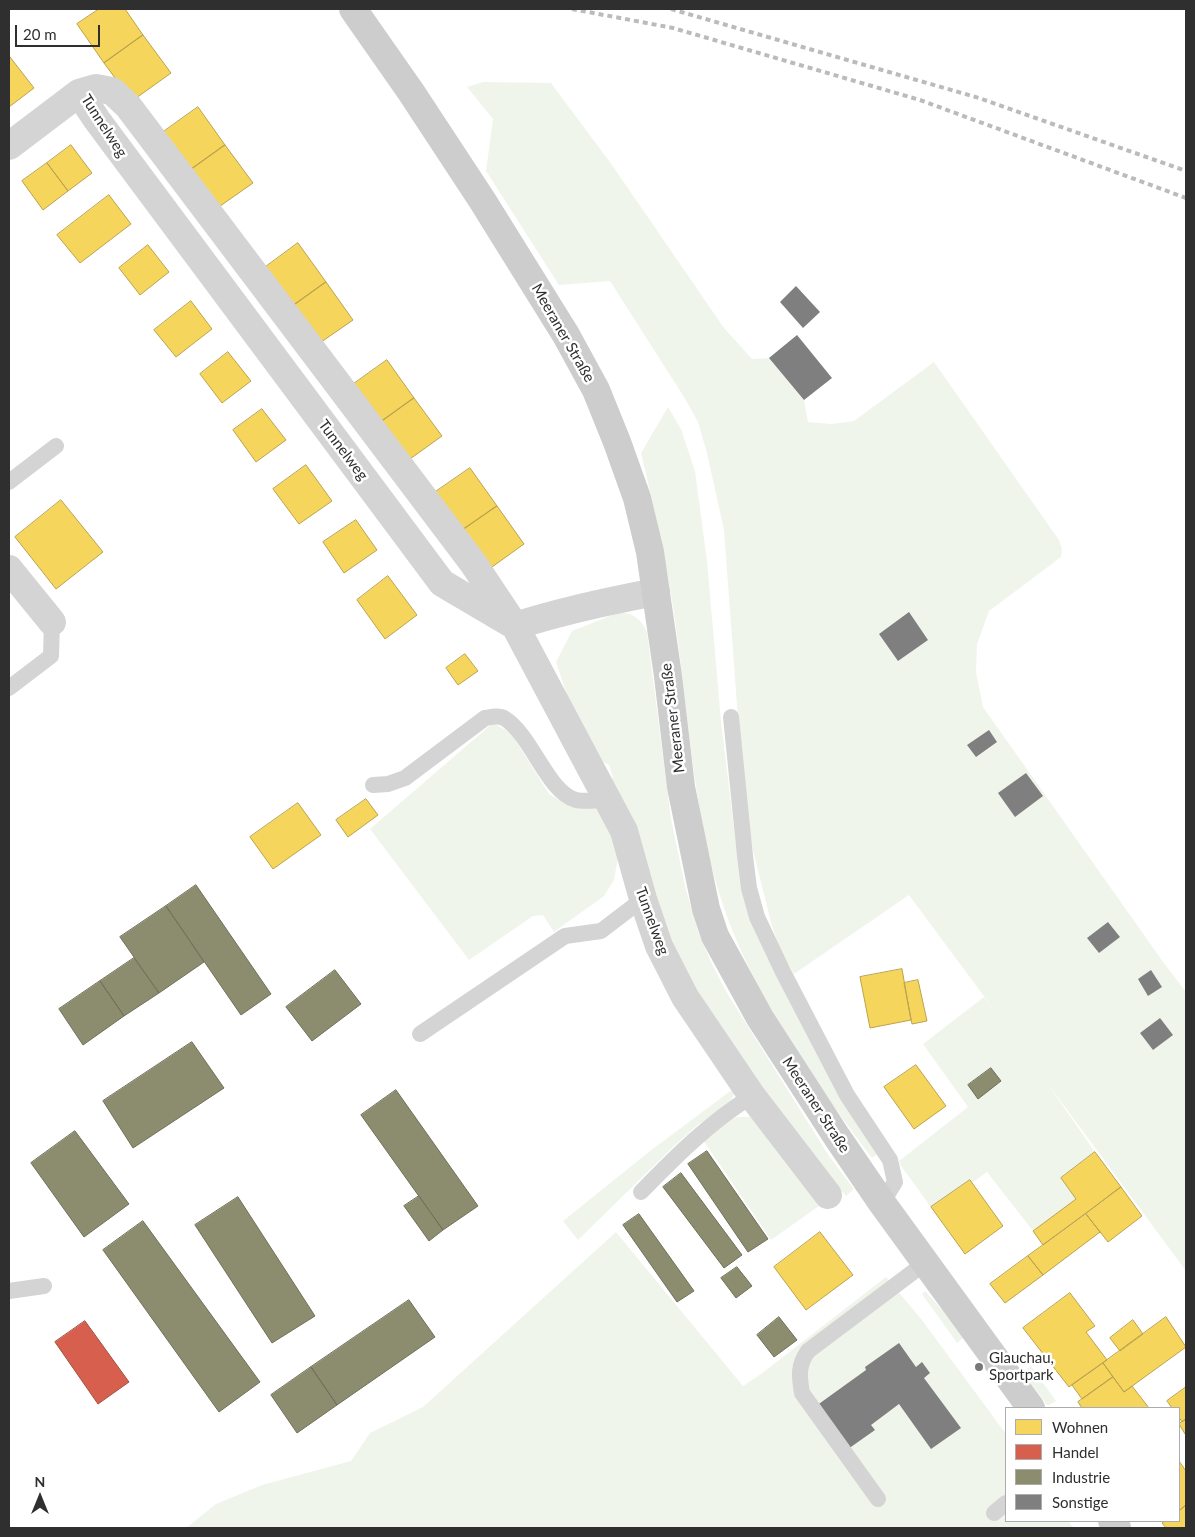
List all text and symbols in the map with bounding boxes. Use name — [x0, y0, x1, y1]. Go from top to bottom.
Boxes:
scale bar — [18, 15, 102, 47]
text: 20 m — [23, 25, 57, 43]
street label: Tunnelweg — [77, 91, 131, 161]
street label: Meeraner Straße — [528, 281, 598, 385]
street label: Tunnelweg — [314, 416, 372, 484]
street label: Meeraner Straße — [657, 662, 689, 774]
street label: Tunnelweg — [631, 884, 673, 958]
street label: Meeraner Straße — [778, 1054, 854, 1156]
place label: Glauchau, Sportpark — [989, 1349, 1054, 1384]
marker: Glauchau, Sportpark — [973, 1361, 985, 1373]
legend — [1005, 1407, 1180, 1522]
text: Wohnen — [1052, 1418, 1108, 1436]
text: Handel — [1052, 1443, 1099, 1461]
text: Industrie — [1052, 1468, 1110, 1486]
north arrow — [15, 1472, 65, 1522]
text: N — [35, 1473, 45, 1490]
text: Sonstige — [1052, 1493, 1108, 1511]

